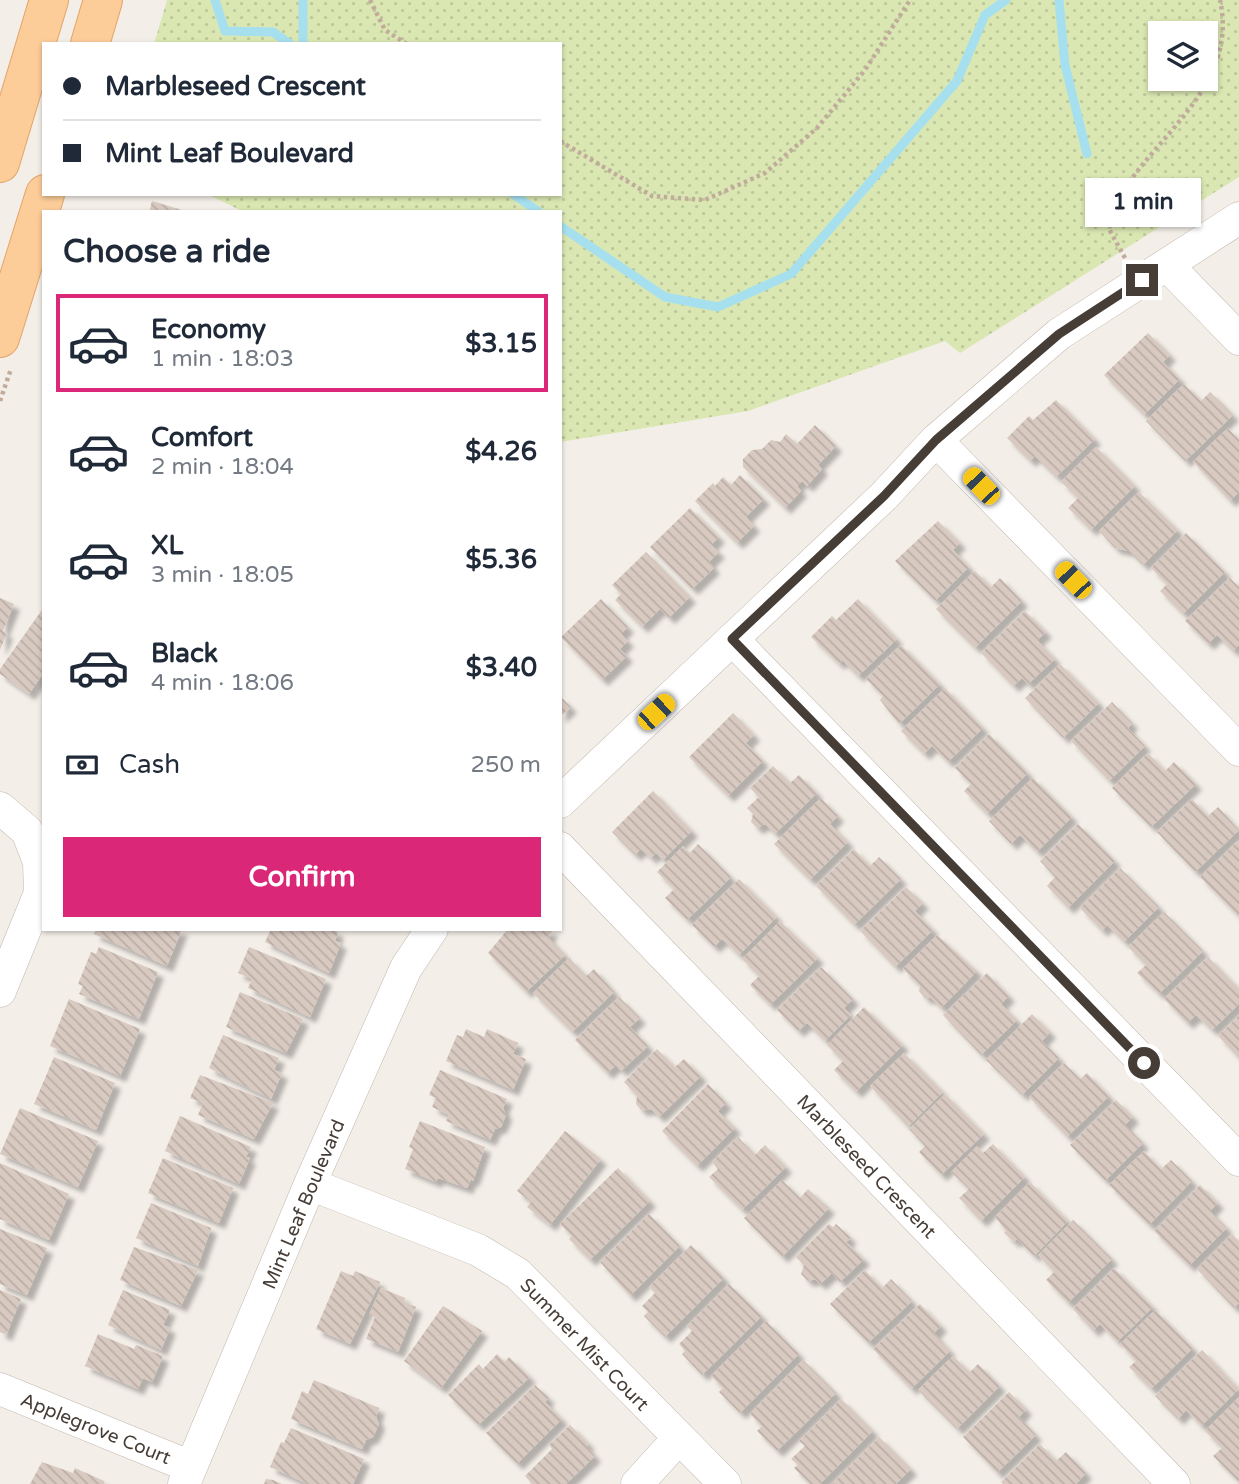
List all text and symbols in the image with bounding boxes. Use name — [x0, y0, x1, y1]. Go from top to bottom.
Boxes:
map controls — [1148, 21, 1218, 91]
button: layers — [1148, 21, 1218, 91]
text: Marbleseed Crescent — [105, 71, 366, 102]
text: Mint Leaf Boulevard — [105, 138, 354, 169]
callout: 1 min — [1084, 178, 1200, 228]
text: 1 min — [1112, 188, 1174, 216]
text: Choose a ride — [63, 233, 270, 271]
route end — [1126, 264, 1158, 296]
icon: car — [67, 312, 130, 375]
text: Economy — [151, 314, 266, 345]
text: $3.15 — [465, 328, 537, 359]
text: 1 min · 18:03 — [151, 345, 294, 373]
icon: car — [67, 420, 130, 483]
text: Comfort — [151, 422, 253, 453]
text: $4.26 — [465, 436, 537, 467]
text: 2 min · 18:04 — [151, 453, 294, 481]
car — [959, 464, 1004, 508]
icon: car — [67, 528, 130, 591]
text: XL — [151, 530, 183, 561]
text: $5.36 — [465, 544, 537, 575]
car — [1051, 558, 1096, 602]
text: 3 min · 18:05 — [151, 561, 294, 589]
icon: car — [67, 636, 130, 699]
text: Black — [151, 638, 218, 669]
text: $3.40 — [466, 652, 537, 683]
text: 4 min · 18:06 — [151, 669, 294, 697]
car — [634, 690, 679, 734]
icon: cash — [63, 746, 101, 784]
text: Cash — [119, 749, 180, 780]
text: 250 m — [471, 751, 541, 779]
button: Confirm — [63, 837, 541, 917]
route start — [1128, 1047, 1160, 1079]
street label: Marbleseed Crescent — [792, 1090, 940, 1243]
street label: Mint Leaf Boulevard — [258, 1116, 350, 1292]
street label: Summer Mist Court — [515, 1274, 653, 1416]
street label: Applegrove Court — [17, 1389, 174, 1469]

